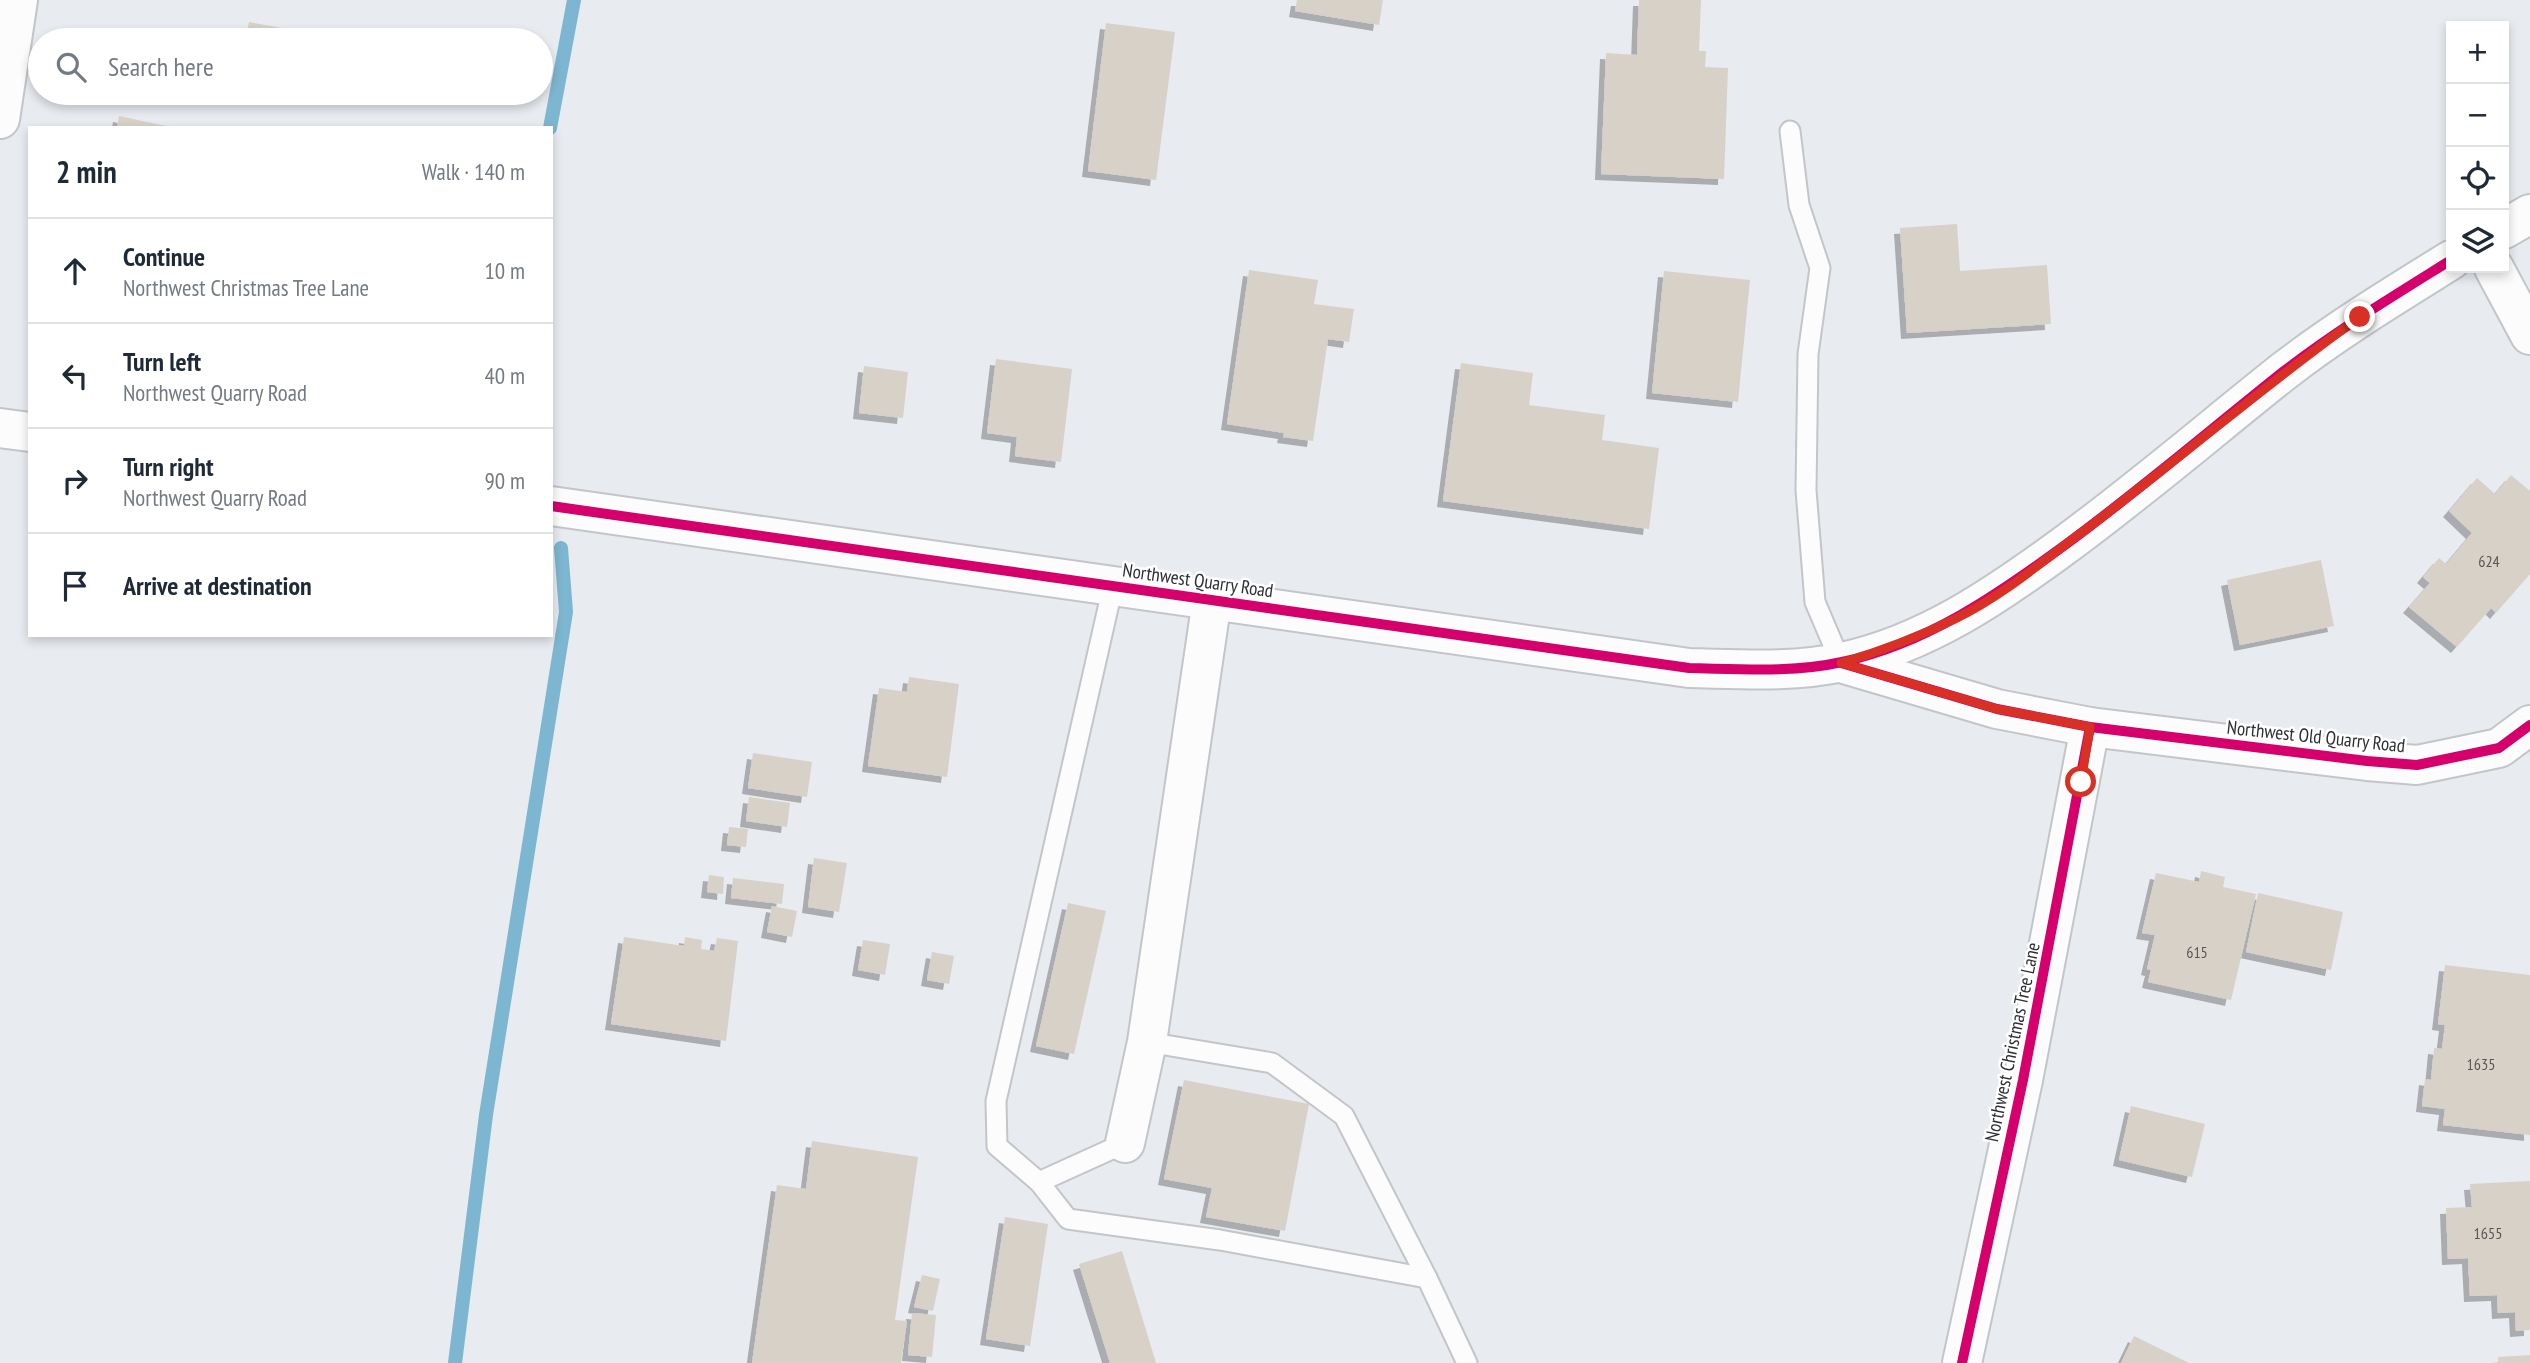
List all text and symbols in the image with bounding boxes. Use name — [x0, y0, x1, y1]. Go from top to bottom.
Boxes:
map controls — [2446, 21, 2509, 273]
button: + — [2446, 21, 2509, 84]
search box — [28, 28, 553, 105]
icon: search — [52, 48, 90, 86]
text: Search here — [108, 50, 214, 83]
button: − — [2446, 84, 2509, 147]
button: locate — [2446, 147, 2509, 210]
text: 2 min — [56, 152, 117, 191]
text: Walk · 140 m — [422, 157, 525, 186]
button: layers — [2446, 210, 2509, 273]
text: Continue — [123, 240, 205, 273]
icon: ahead — [56, 252, 94, 290]
text: 10 m — [484, 256, 525, 285]
text: Northwest Christmas Tree Lane — [123, 273, 369, 302]
route end — [2344, 301, 2375, 332]
text: Turn left — [123, 345, 201, 378]
icon: left — [56, 357, 94, 395]
text: 40 m — [484, 361, 525, 390]
text: Northwest Quarry Road — [123, 378, 307, 407]
text: Turn right — [123, 450, 214, 483]
icon: right — [56, 462, 94, 500]
text: 90 m — [484, 466, 525, 495]
text: Northwest Quarry Road — [123, 483, 307, 512]
house number: 624 — [2478, 551, 2500, 571]
street label: Northwest Quarry Road — [1121, 558, 1275, 602]
icon: arrive — [56, 567, 94, 605]
text: Arrive at destination — [123, 569, 312, 602]
street label: Northwest Old Quarry Road — [2226, 715, 2406, 757]
route start — [2065, 766, 2096, 797]
street label: Northwest Christmas Tree Lane — [1979, 940, 2045, 1144]
house number: 615 — [2186, 942, 2208, 962]
house number: 1635 — [2467, 1054, 2495, 1074]
house number: 1655 — [2474, 1223, 2502, 1243]

